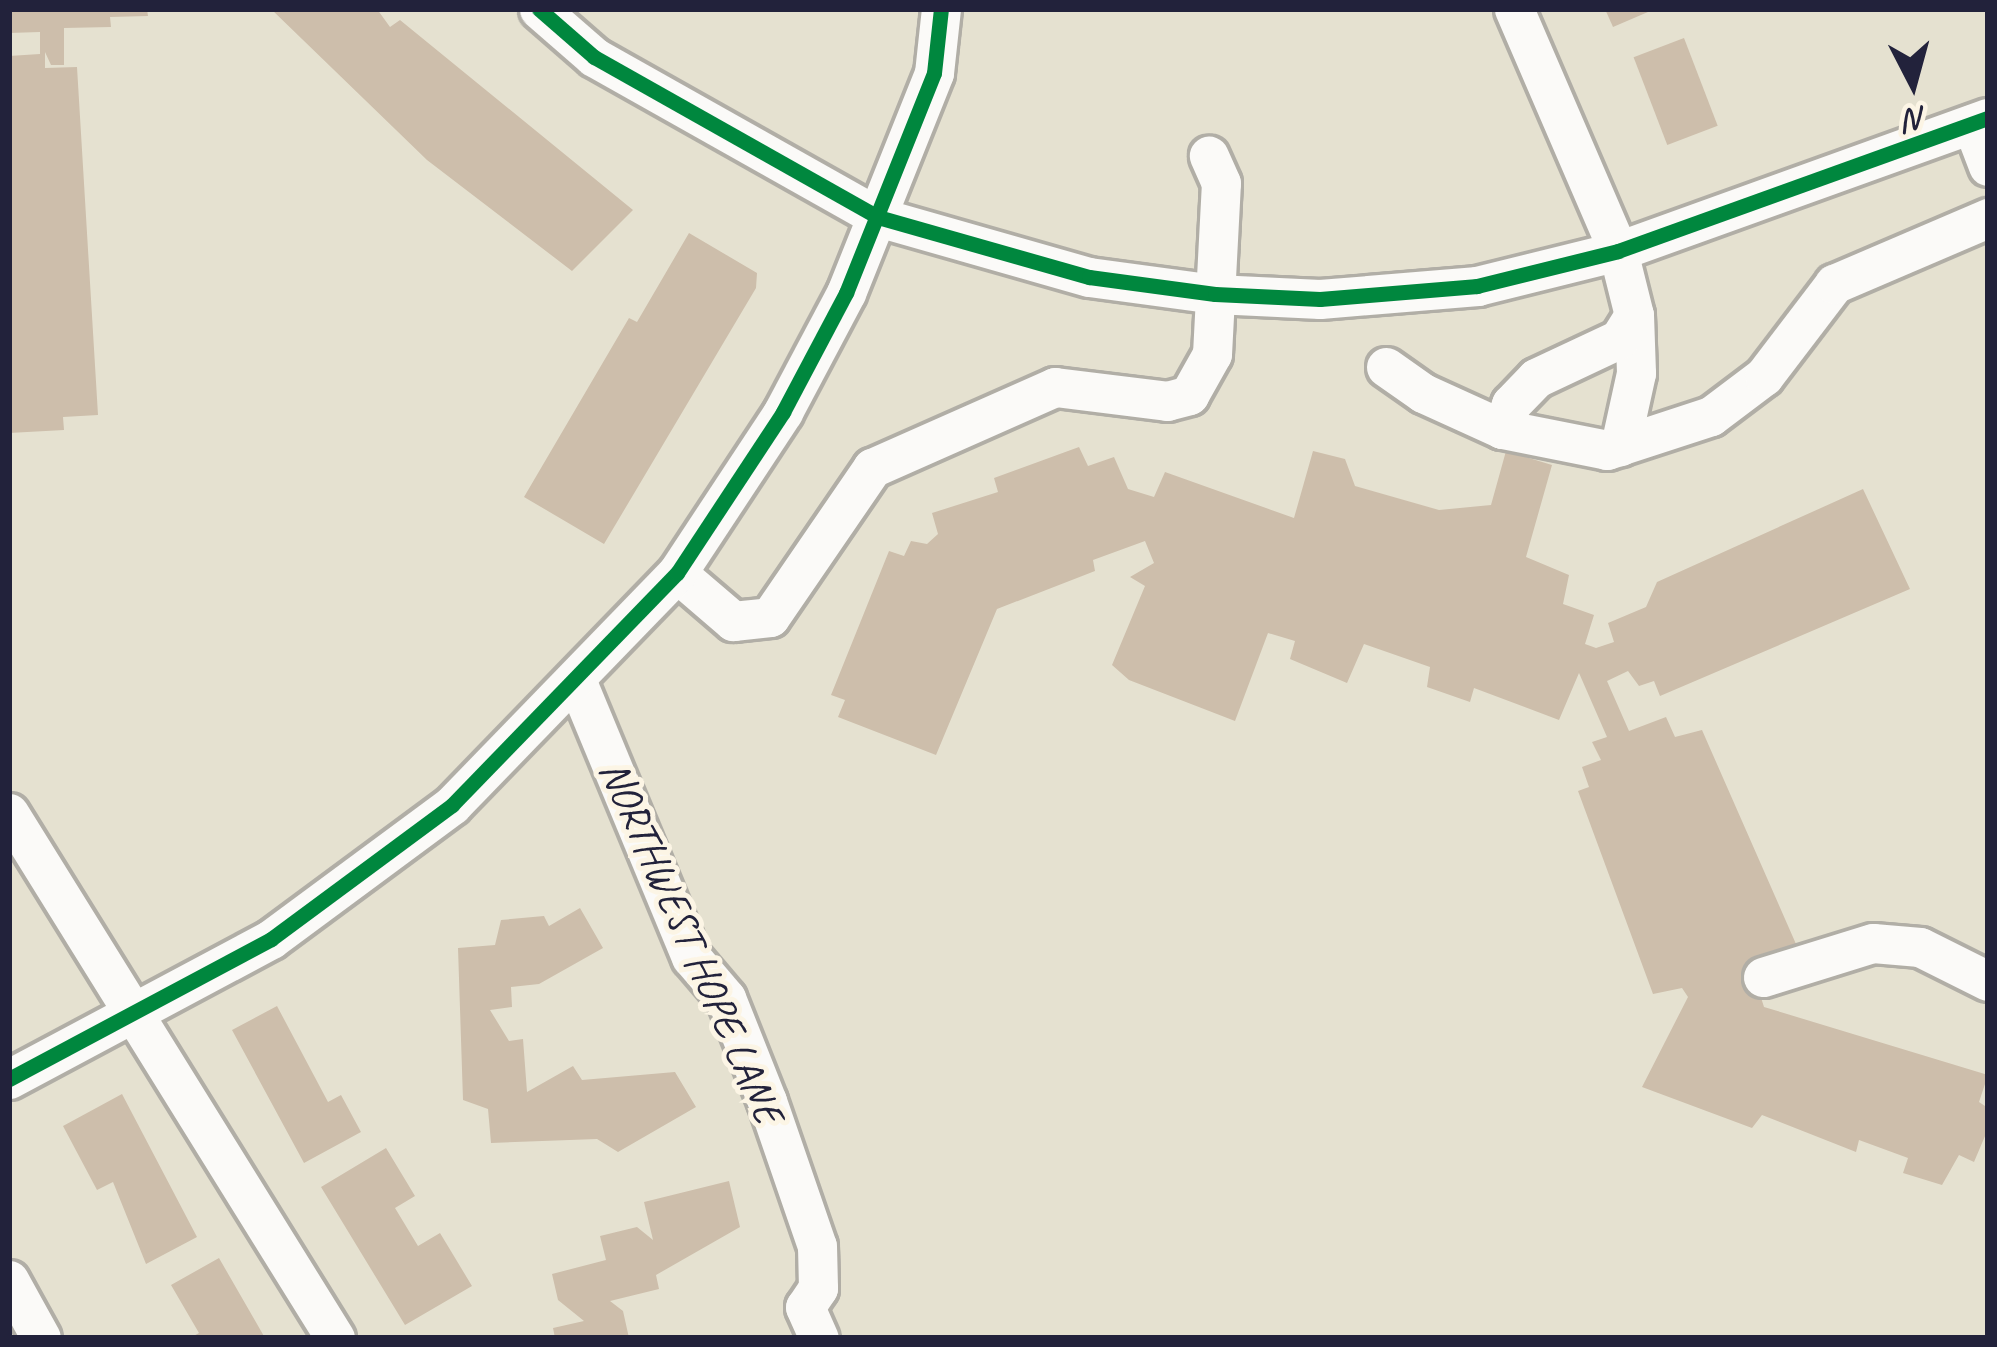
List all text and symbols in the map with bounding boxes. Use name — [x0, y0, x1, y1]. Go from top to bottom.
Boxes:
north arrow — [1853, 24, 1973, 144]
text: N — [1904, 98, 1929, 142]
street label: NORTHWEST HOPE LANE — [588, 752, 794, 1132]

